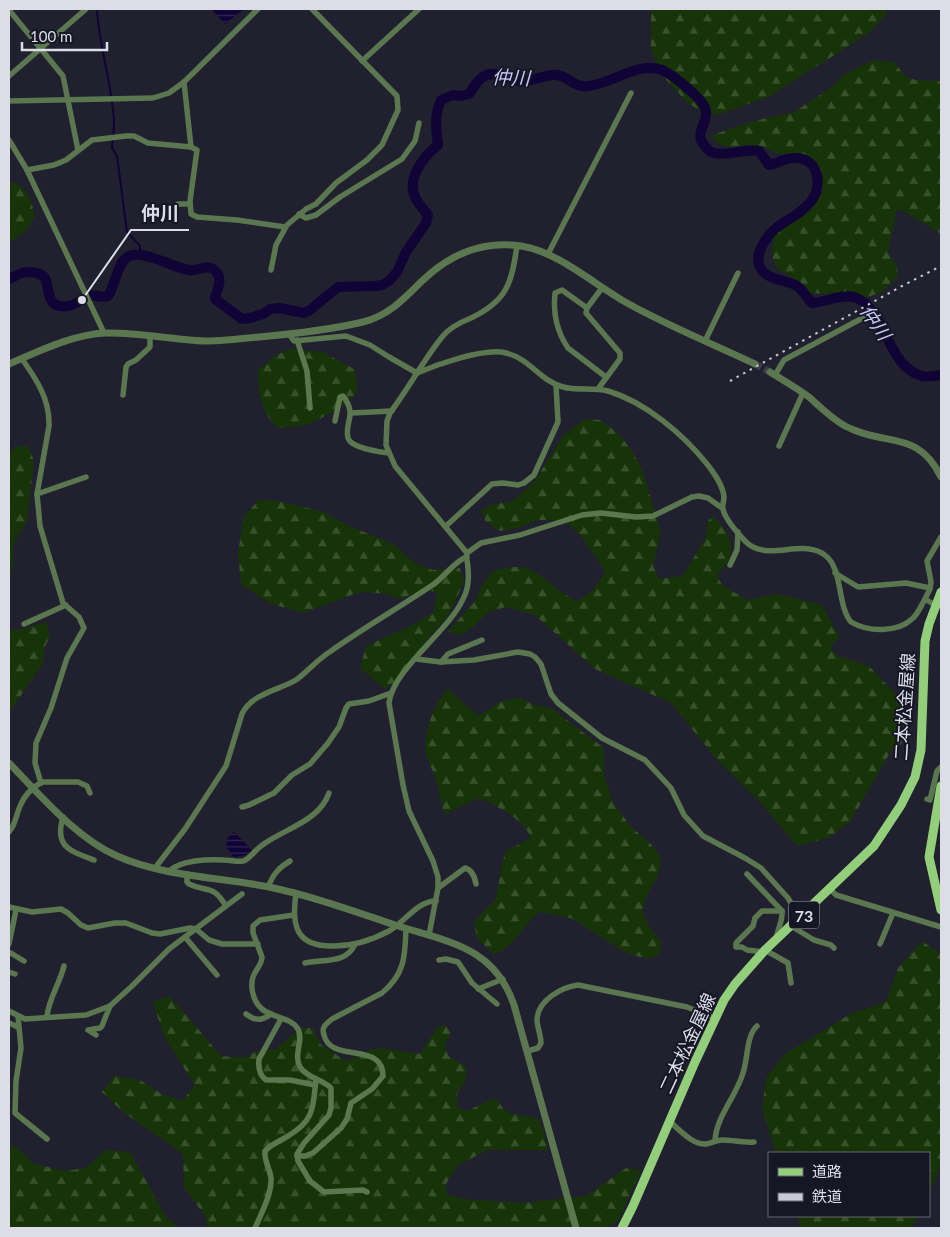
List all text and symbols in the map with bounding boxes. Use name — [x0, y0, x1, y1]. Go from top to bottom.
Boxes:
scale bar — [22, 20, 108, 52]
text: 100 m — [30, 27, 72, 45]
water label: 仲川 — [492, 65, 532, 89]
callout: 仲川 — [131, 196, 189, 230]
text: 仲川 — [141, 201, 179, 224]
water label: 仲川 — [856, 300, 897, 346]
street label: 二本松金屋線 — [889, 652, 919, 762]
road number: 73 — [789, 902, 819, 928]
street label: 二本松金屋線 — [654, 989, 720, 1097]
legend — [768, 1152, 930, 1217]
text: 道路 — [812, 1162, 842, 1180]
text: 鉄道 — [812, 1187, 842, 1205]

